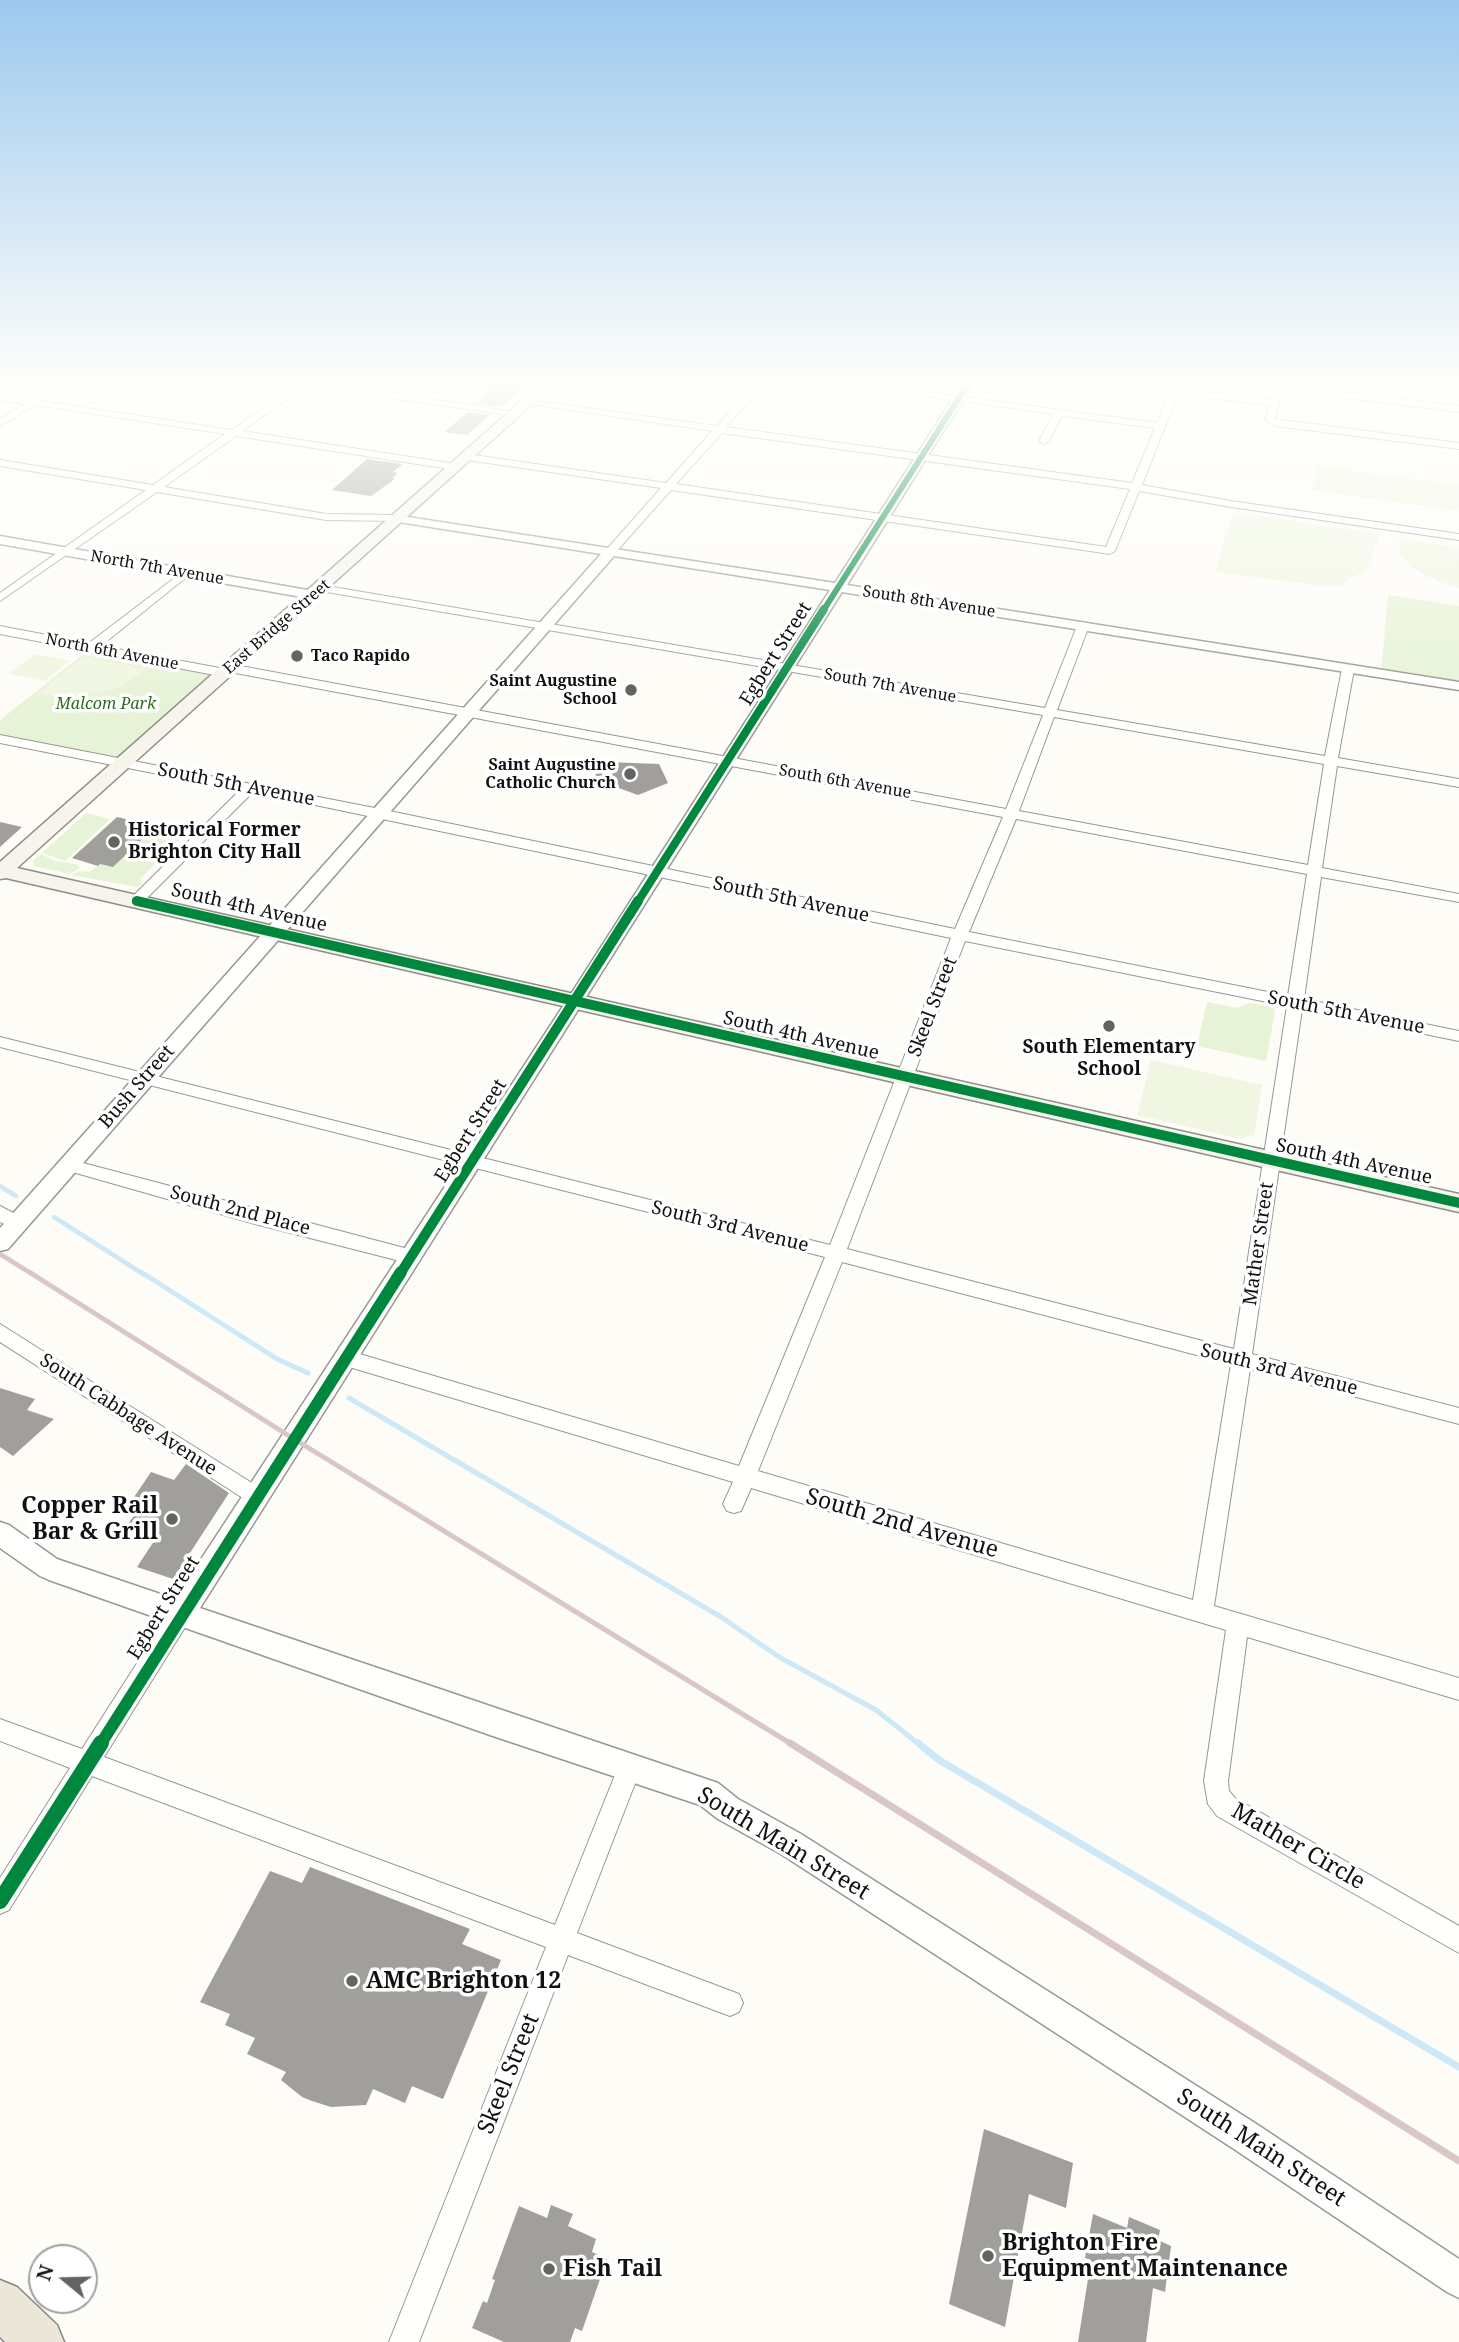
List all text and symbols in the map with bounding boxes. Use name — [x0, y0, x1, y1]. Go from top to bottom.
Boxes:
street label: North 7th Avenue — [89, 547, 225, 589]
street label: East Bridge Street — [220, 576, 334, 678]
street label: South 8th Avenue — [861, 582, 997, 622]
street label: Egbert Street — [735, 598, 817, 710]
street label: North 6th Avenue — [44, 630, 180, 674]
place label: Taco Rapido — [311, 646, 410, 666]
marker: Taco Rapido — [289, 648, 305, 664]
street label: South 7th Avenue — [822, 665, 958, 707]
place label: Saint Augustine School — [490, 671, 617, 709]
marker: Saint Augustine School — [623, 682, 639, 698]
park label: Malcom Park — [56, 694, 156, 714]
place label: Saint Augustine Catholic Church — [485, 755, 616, 793]
street label: South 5th Avenue — [156, 759, 316, 811]
street label: South 6th Avenue — [777, 761, 913, 803]
marker: Saint Augustine Catholic Church — [622, 766, 638, 782]
place label: Historical Former Brighton City Hall — [128, 820, 301, 864]
marker: Historical Former Brighton City Hall — [106, 834, 122, 850]
street label: South 5th Avenue — [711, 872, 871, 928]
street label: South 4th Avenue — [169, 879, 329, 937]
street label: Skeel Street — [904, 954, 962, 1060]
street label: South 5th Avenue — [1266, 987, 1426, 1039]
street label: South 4th Avenue — [721, 1007, 881, 1065]
marker: South Elementary School — [1101, 1018, 1117, 1034]
place label: South Elementary School — [1023, 1037, 1195, 1081]
street label: Bush Street — [95, 1041, 179, 1133]
street label: Egbert Street — [430, 1075, 512, 1187]
street label: South 4th Avenue — [1274, 1134, 1434, 1190]
street label: South 2nd Place — [167, 1181, 313, 1241]
street label: Mather Street — [1239, 1181, 1279, 1307]
street label: South 3rd Avenue — [649, 1196, 811, 1258]
street label: South 3rd Avenue — [1198, 1339, 1360, 1401]
street label: South Cabbage Avenue — [35, 1349, 221, 1481]
street label: South 2nd Avenue — [803, 1483, 1001, 1565]
place label: Copper Rail Bar & Grill — [21, 1492, 158, 1546]
marker: Copper Rail Bar & Grill — [164, 1511, 180, 1527]
street label: Egbert Street — [123, 1552, 205, 1664]
street label: South Main Street — [692, 1782, 874, 1906]
street label: Mather Circle — [1226, 1798, 1370, 1896]
place label: AMC Brighton 12 — [366, 1967, 561, 1995]
marker: AMC Brighton 12 — [344, 1973, 360, 1989]
street label: Skeel Street — [472, 2010, 546, 2138]
street label: South Main Street — [1171, 2083, 1351, 2213]
place label: Brighton Fire Equipment Maintenance — [1002, 2229, 1288, 2283]
north arrow — [28, 2244, 98, 2314]
marker: Brighton Fire Equipment Maintenance — [980, 2248, 996, 2264]
place label: Fish Tail — [563, 2255, 662, 2283]
marker: Fish Tail — [541, 2261, 557, 2277]
text: N — [30, 2262, 60, 2284]

